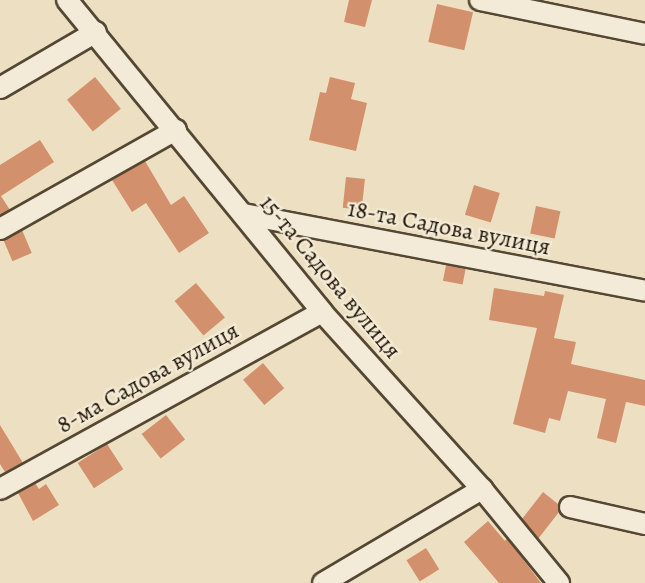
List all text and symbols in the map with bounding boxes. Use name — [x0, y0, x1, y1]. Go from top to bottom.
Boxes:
street label: 15-та Садова вулиця — [253, 189, 407, 365]
street label: 18-та Садова вулиця — [345, 194, 553, 262]
street label: 8-ма Садова вулиця — [52, 316, 244, 440]

